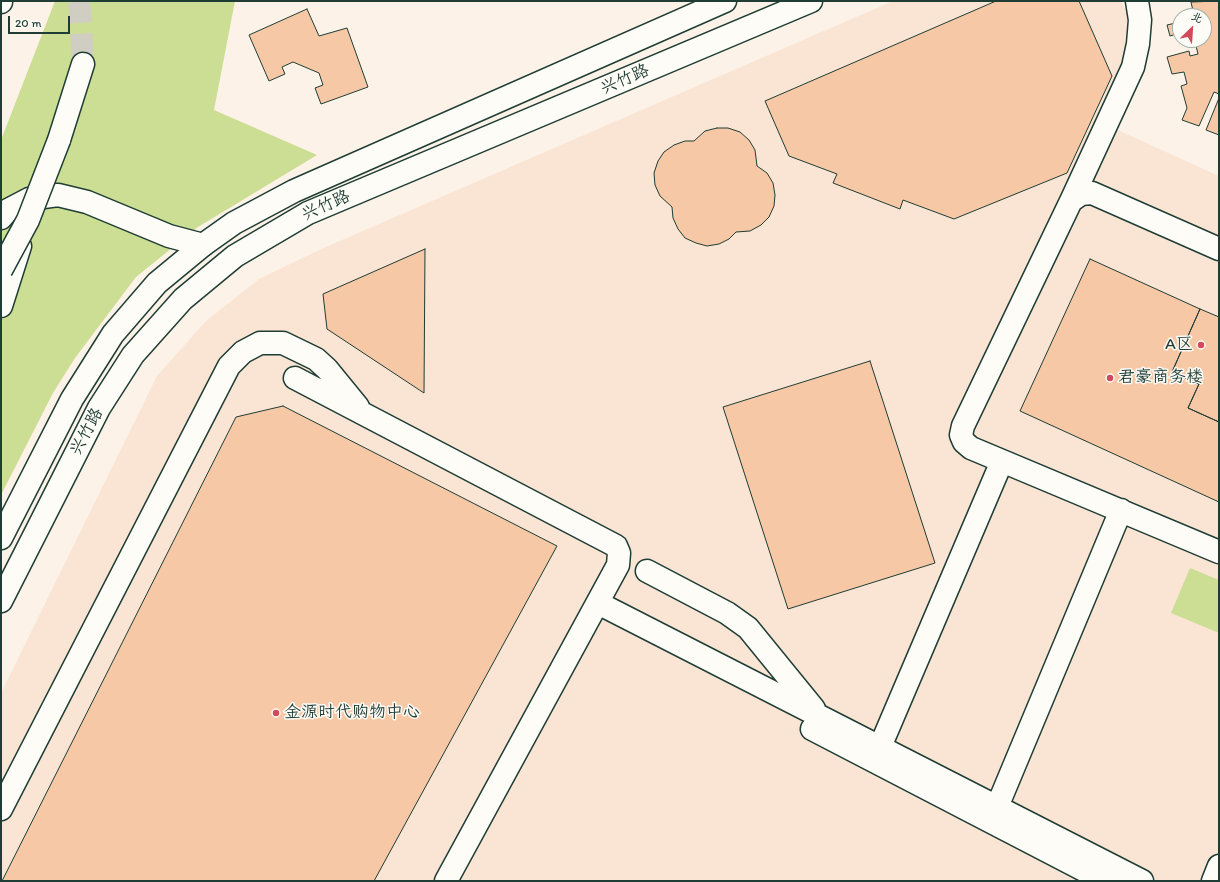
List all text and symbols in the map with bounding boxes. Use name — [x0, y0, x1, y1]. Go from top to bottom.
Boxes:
scale bar — [10, 8, 72, 34]
north arrow — [1172, 8, 1212, 48]
text: 北 — [1189, 9, 1205, 26]
text: 20 m — [15, 16, 42, 30]
street label: 兴竹路 — [598, 61, 652, 99]
street label: 兴竹路 — [299, 186, 353, 226]
place label: A区 — [1165, 335, 1193, 355]
marker: A区 — [1196, 340, 1206, 350]
place label: 君豪商务楼 — [1118, 368, 1203, 388]
marker: 君豪商务楼 — [1105, 373, 1115, 383]
street label: 兴竹路 — [66, 405, 108, 459]
place label: 金源时代购物中心 — [284, 703, 420, 723]
marker: 金源时代购物中心 — [271, 708, 281, 718]

